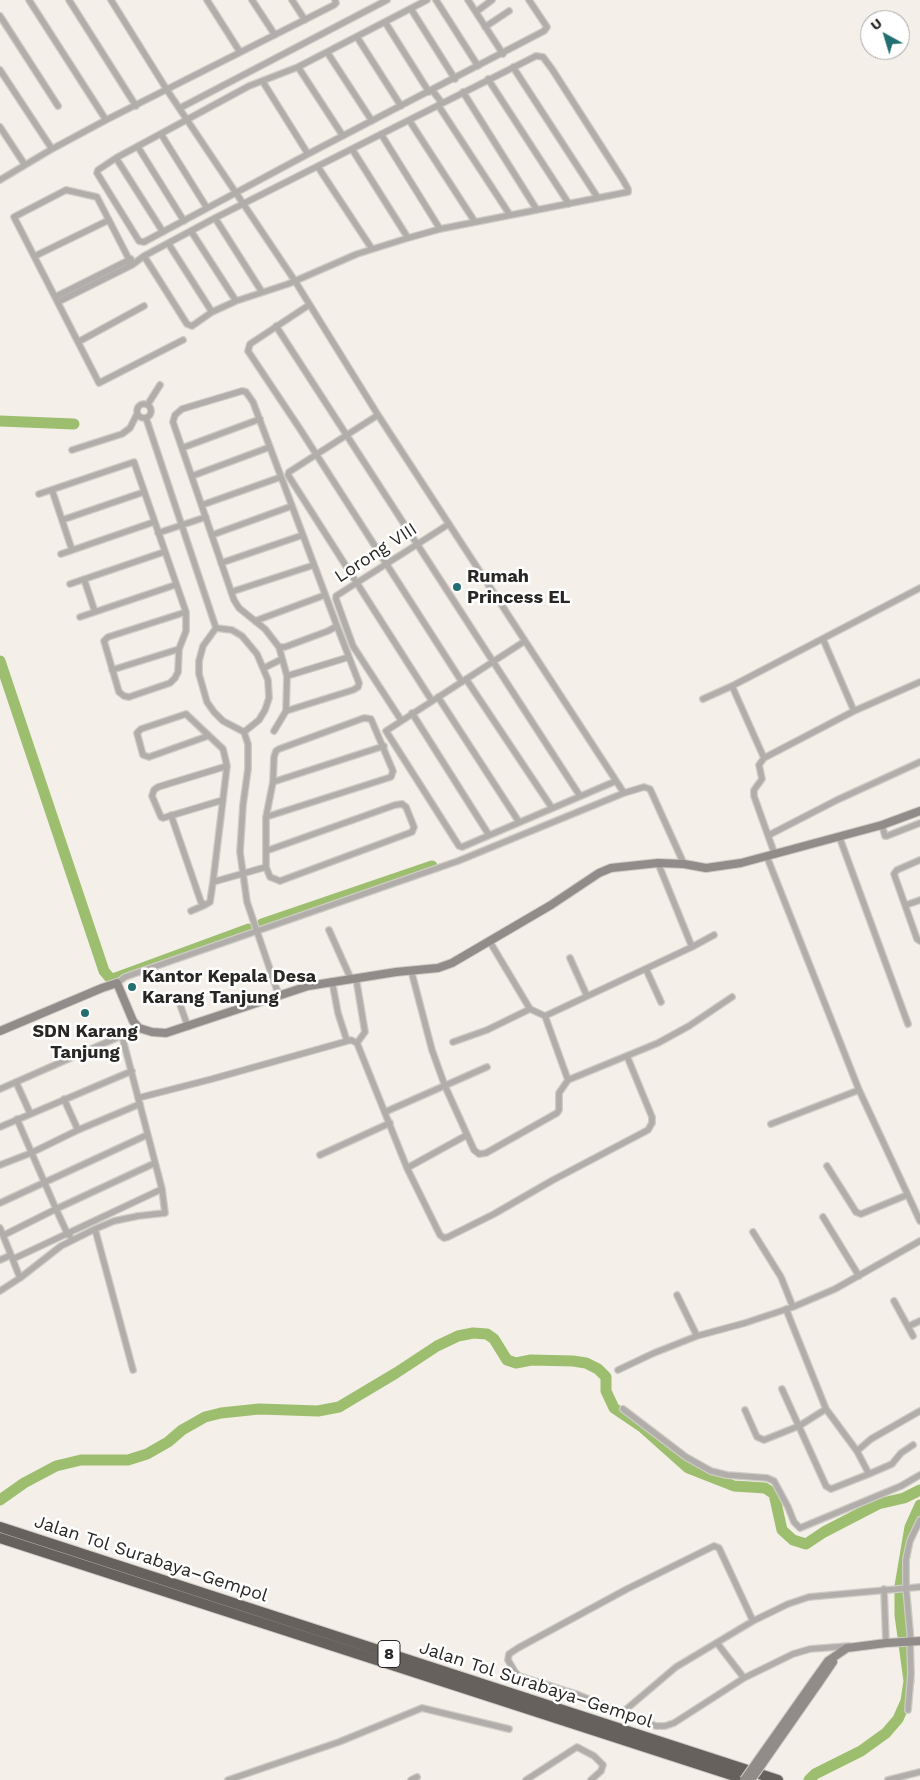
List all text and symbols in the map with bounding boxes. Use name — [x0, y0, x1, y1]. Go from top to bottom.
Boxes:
north arrow — [860, 10, 910, 60]
text: U — [867, 15, 885, 33]
street label: Lorong VIII — [331, 518, 421, 588]
place label: Rumah Princess EL — [467, 566, 570, 608]
marker: Rumah Princess EL — [451, 581, 463, 593]
place label: Kantor Kepala Desa Karang Tanjung — [142, 966, 316, 1009]
marker: Kantor Kepala Desa Karang Tanjung — [126, 981, 138, 993]
marker: SDN Karang Tanjung — [79, 1007, 91, 1019]
place label: SDN Karang Tanjung — [32, 1021, 138, 1064]
street label: Jalan Tol Surabaya–Gempol — [32, 1511, 270, 1607]
street label: Jalan Tol Surabaya–Gempol — [417, 1637, 655, 1733]
road number: 8 — [378, 1640, 400, 1668]

